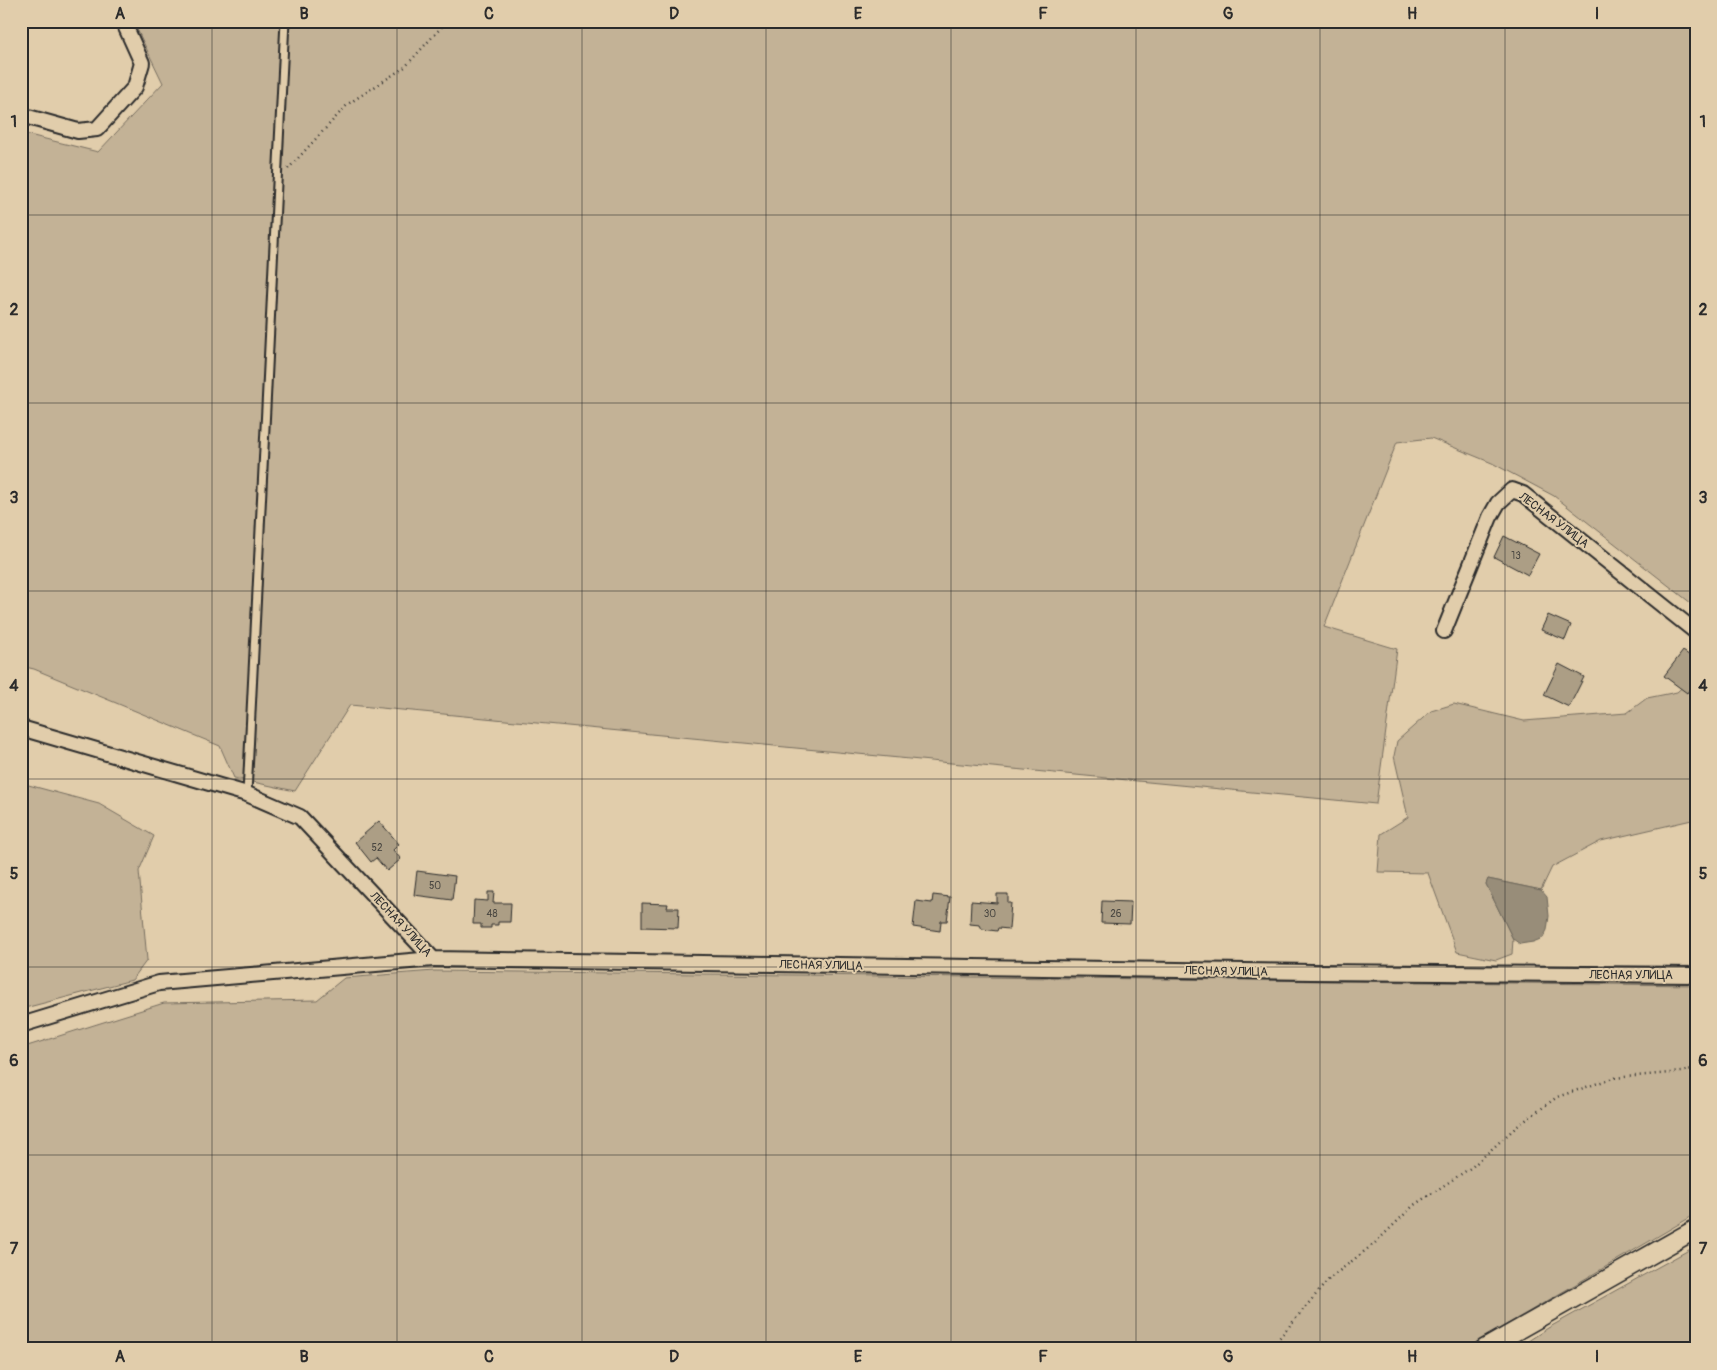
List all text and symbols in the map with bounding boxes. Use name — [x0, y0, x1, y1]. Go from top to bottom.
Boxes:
text: A — [115, 4, 126, 24]
text: B — [299, 4, 309, 24]
text: C — [484, 4, 494, 24]
text: D — [669, 4, 679, 24]
text: E — [854, 4, 863, 24]
text: F — [1038, 4, 1048, 24]
text: G — [1223, 4, 1234, 24]
text: H — [1407, 4, 1417, 24]
text: I — [1595, 4, 1599, 24]
text: 1 — [11, 112, 17, 132]
text: 1 — [1700, 112, 1706, 132]
text: 2 — [10, 300, 19, 320]
text: 2 — [1699, 300, 1708, 320]
text: 3 — [10, 488, 19, 508]
text: 3 — [1699, 488, 1708, 508]
street label: ЛЕСНАЯ УЛИЦА — [1515, 489, 1592, 552]
house number: 13 — [1511, 550, 1521, 562]
text: 4 — [9, 676, 19, 696]
text: 4 — [1698, 676, 1708, 696]
house number: 52 — [371, 842, 383, 854]
text: 5 — [10, 864, 19, 884]
text: 5 — [1699, 864, 1708, 884]
house number: 50 — [429, 880, 441, 892]
street label: ЛЕСНАЯ УЛИЦА — [366, 888, 435, 960]
house number: 48 — [487, 908, 497, 920]
house number: 30 — [984, 908, 996, 920]
house number: 26 — [1110, 908, 1122, 920]
street label: ЛЕСНАЯ УЛИЦА — [778, 957, 863, 974]
street label: ЛЕСНАЯ УЛИЦА — [1183, 963, 1268, 980]
street label: ЛЕСНАЯ УЛИЦА — [1588, 968, 1673, 983]
text: 6 — [9, 1051, 19, 1071]
text: 6 — [1698, 1051, 1708, 1071]
text: 7 — [10, 1239, 19, 1259]
text: 7 — [1699, 1239, 1708, 1259]
text: A — [115, 1347, 126, 1367]
text: B — [299, 1347, 309, 1367]
text: C — [484, 1347, 494, 1367]
text: D — [669, 1347, 679, 1367]
text: E — [854, 1347, 863, 1367]
text: F — [1038, 1347, 1048, 1367]
text: G — [1223, 1347, 1234, 1367]
text: H — [1407, 1347, 1417, 1367]
text: I — [1595, 1347, 1599, 1367]

